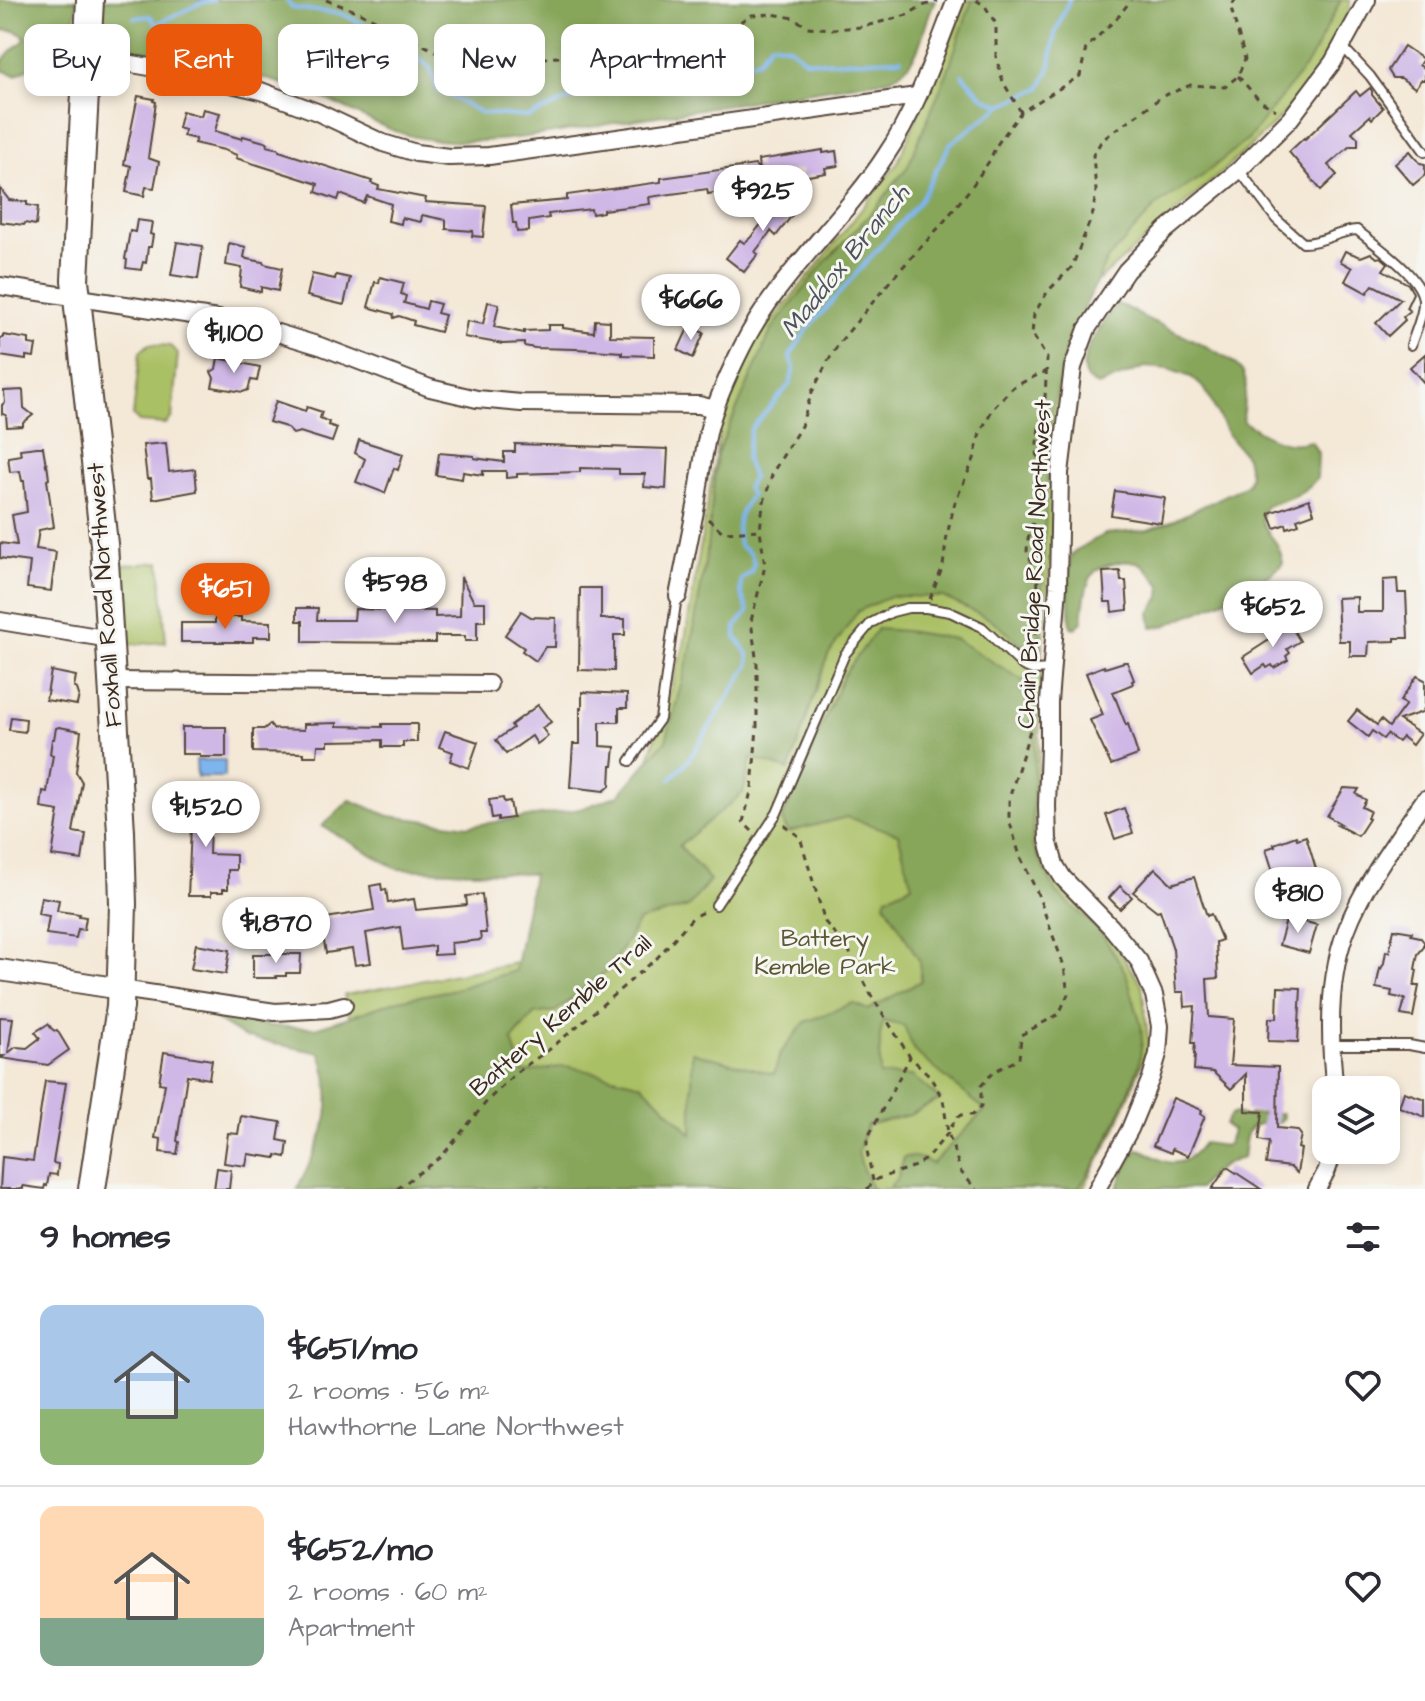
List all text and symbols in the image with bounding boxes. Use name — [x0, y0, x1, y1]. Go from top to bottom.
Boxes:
chip: Buy — [24, 24, 130, 96]
chip: Rent — [146, 24, 262, 96]
chip: Filters — [278, 24, 418, 96]
chip: New — [434, 24, 545, 96]
chip: Apartment — [561, 24, 754, 96]
pin: $925 — [716, 165, 810, 233]
text: $925 — [732, 173, 794, 209]
water label: Maddox Branch — [772, 176, 919, 345]
pin: $666 — [644, 274, 738, 342]
text: $666 — [659, 282, 723, 318]
pin: $1,100 — [169, 307, 299, 375]
text: $1,100 — [205, 315, 263, 351]
street label: Chain Bridge Road Northwest — [1009, 398, 1062, 730]
street label: Foxhall Road Northwest — [79, 461, 131, 728]
pin: $598 — [348, 557, 442, 625]
pin: $651 — [178, 563, 272, 631]
text: $598 — [363, 565, 427, 601]
text: $651 — [199, 571, 251, 607]
pin: $652 — [1226, 581, 1320, 649]
text: $652 — [1241, 589, 1305, 625]
pin: $1,520 — [141, 781, 271, 849]
text: $1,520 — [170, 789, 242, 825]
pin: $810 — [1251, 867, 1345, 935]
text: $810 — [1272, 875, 1324, 911]
pin: $1,870 — [211, 897, 341, 965]
text: $1,870 — [240, 905, 312, 941]
park label: Battery Kemble Park — [754, 922, 896, 984]
street label: Battery Kemble Trail — [462, 927, 660, 1106]
map controls — [1312, 1076, 1400, 1164]
button: layers — [1312, 1076, 1400, 1164]
text: 9 homes — [40, 1213, 171, 1261]
icon: filters — [1341, 1215, 1385, 1259]
text: $651/mo — [288, 1325, 418, 1373]
icon: home — [104, 1337, 200, 1433]
icon: heart — [1341, 1363, 1385, 1407]
text: 2 rooms · 56 m² — [288, 1373, 490, 1409]
text: Hawthorne Lane Northwest — [288, 1409, 624, 1445]
text: $652/mo — [288, 1526, 433, 1574]
icon: home — [104, 1538, 200, 1634]
icon: heart — [1341, 1564, 1385, 1608]
text: 2 rooms · 60 m² — [288, 1574, 488, 1610]
text: Apartment — [288, 1610, 415, 1646]

